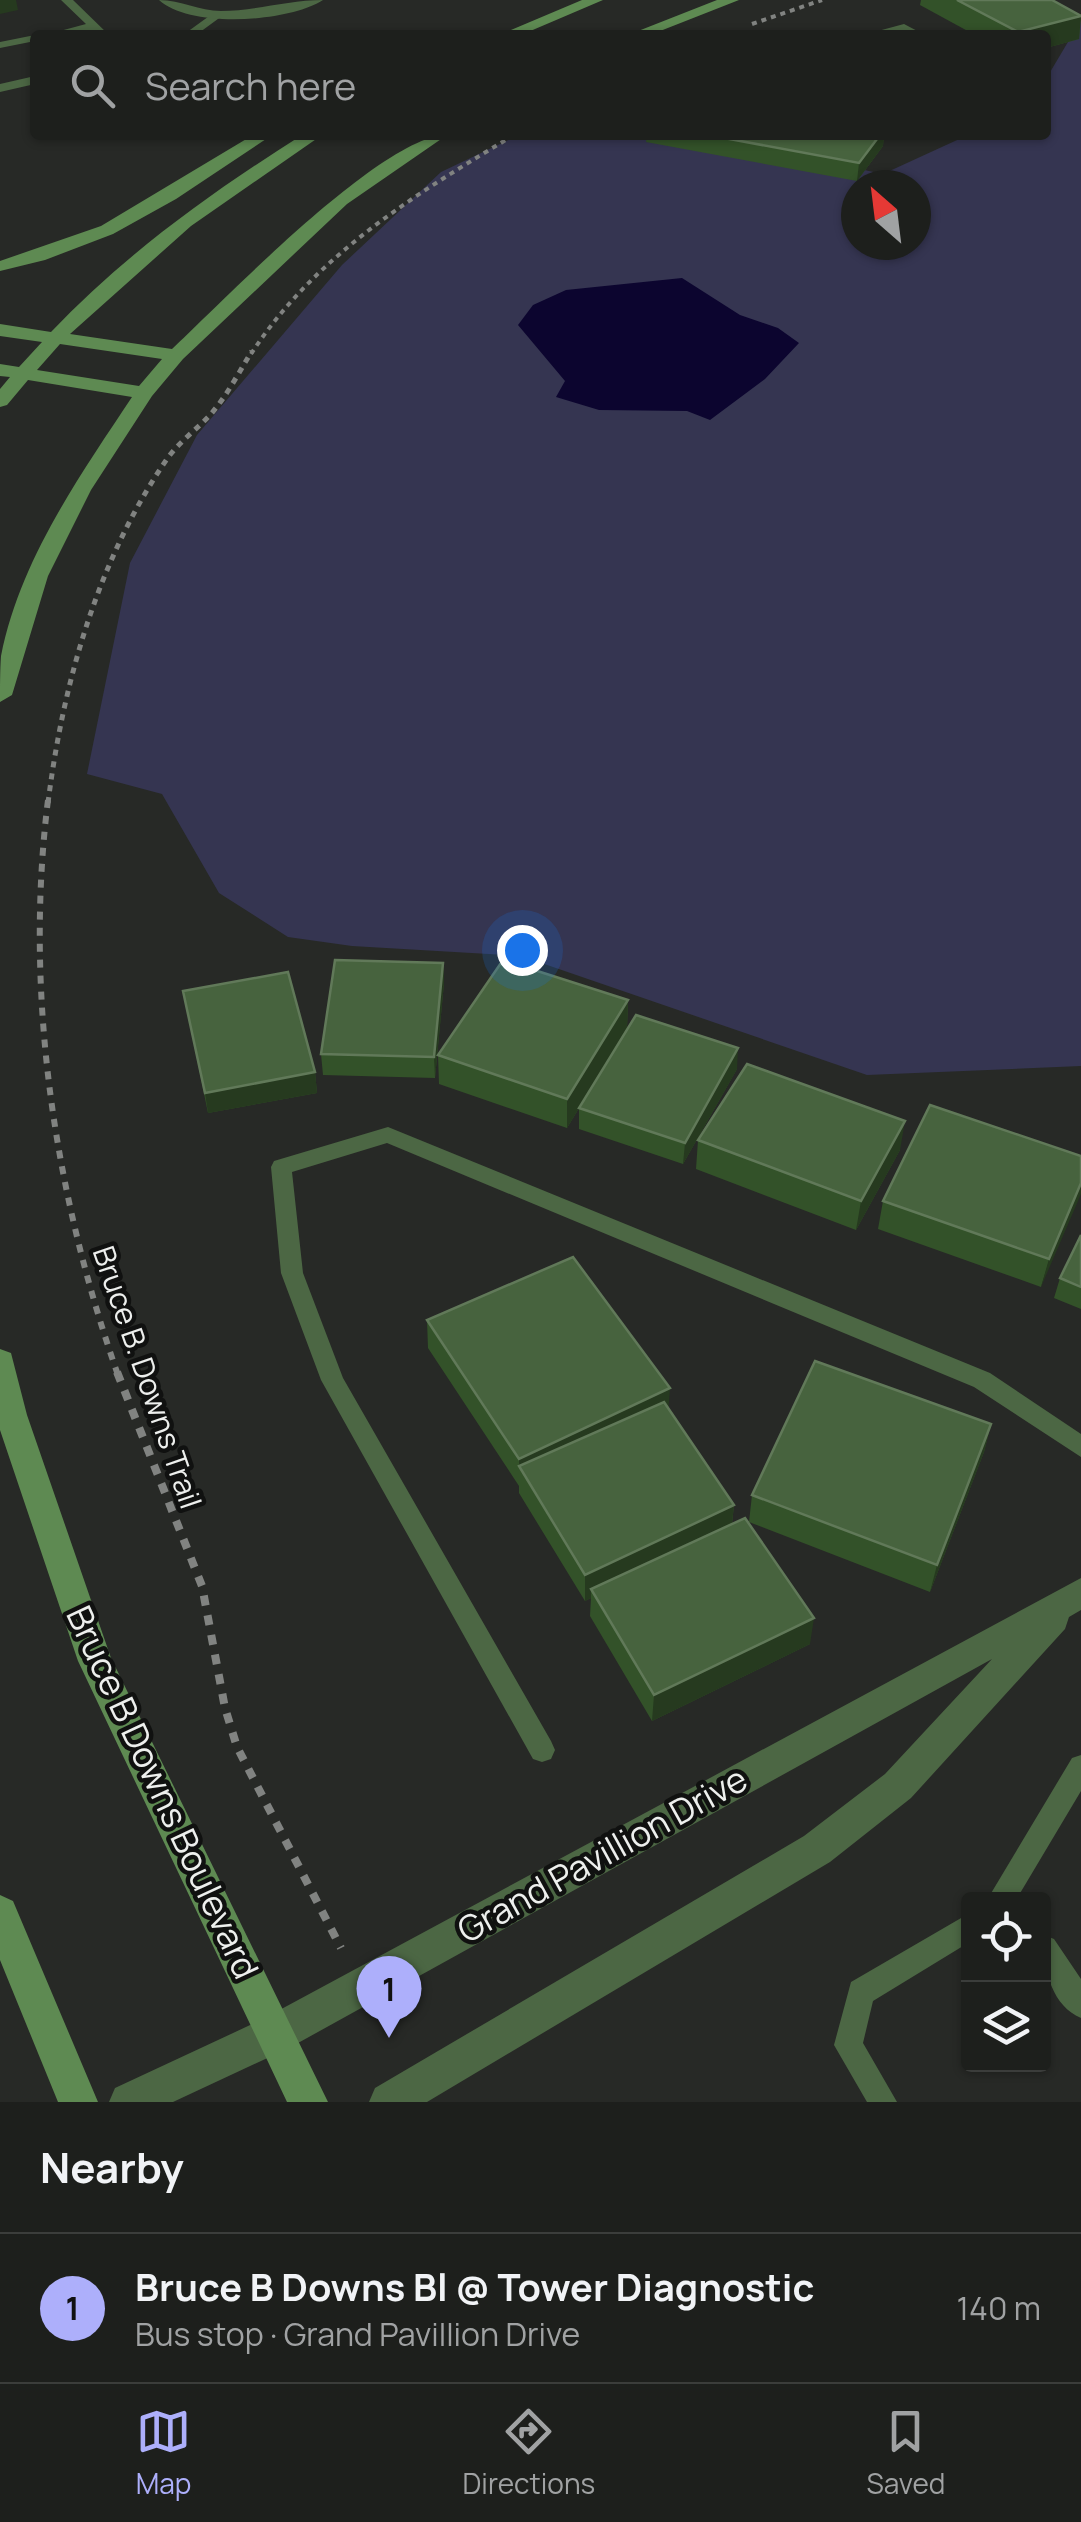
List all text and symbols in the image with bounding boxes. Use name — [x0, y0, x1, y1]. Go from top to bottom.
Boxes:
search box — [30, 30, 1051, 140]
icon: search — [65, 58, 120, 113]
text: Search here — [145, 59, 356, 111]
north arrow — [841, 170, 931, 260]
your location — [497, 925, 548, 976]
street label: Bruce B. Downs Trail — [84, 1240, 212, 1514]
street label: Bruce B Downs Boulevard — [55, 1598, 271, 1986]
street label: Grand Pavillion Drive — [449, 1754, 755, 1954]
map controls — [961, 1892, 1051, 2072]
button: locate — [961, 1892, 1051, 1982]
pin: 1 — [356, 1956, 422, 2038]
button: layers — [961, 1982, 1051, 2072]
text: Nearby — [40, 2138, 184, 2196]
text: Bruce B Downs Bl @ Tower Diagnostic — [135, 2260, 814, 2312]
text: 1 — [65, 2286, 80, 2330]
text: 140 m — [957, 2286, 1041, 2330]
text: Bus stop · Grand Pavillion Drive — [135, 2312, 580, 2356]
tab: Map — [136, 2404, 191, 2502]
tab: Directions — [463, 2404, 595, 2502]
tab: Saved — [866, 2404, 945, 2502]

